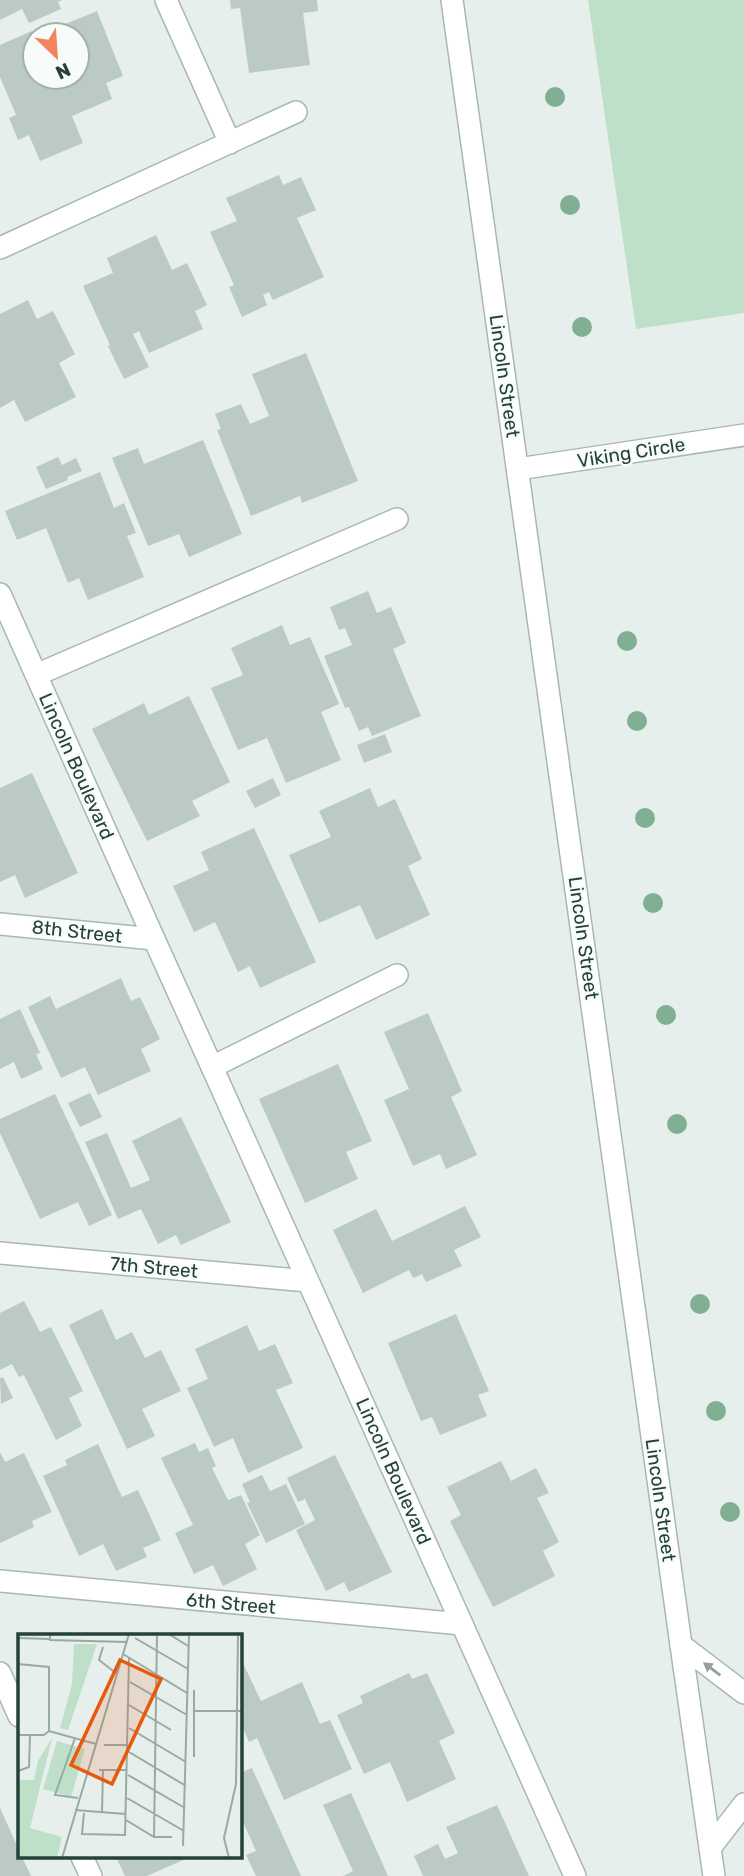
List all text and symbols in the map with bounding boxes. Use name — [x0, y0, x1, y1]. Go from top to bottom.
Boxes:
north arrow — [21, 21, 91, 91]
text: N — [52, 58, 74, 84]
street label: Lincoln Street — [484, 313, 525, 440]
street label: Viking Circle — [575, 433, 687, 472]
street label: Lincoln Boulevard — [34, 689, 119, 843]
street label: Lincoln Street — [563, 875, 604, 1002]
street label: 8th Street — [31, 915, 124, 948]
street label: 7th Street — [109, 1252, 200, 1283]
street label: Lincoln Boulevard — [351, 1394, 436, 1548]
street label: Lincoln Street — [640, 1437, 681, 1564]
street label: 6th Street — [185, 1588, 277, 1619]
inset map — [18, 1634, 242, 1858]
one-way arrow — [704, 1661, 722, 1676]

